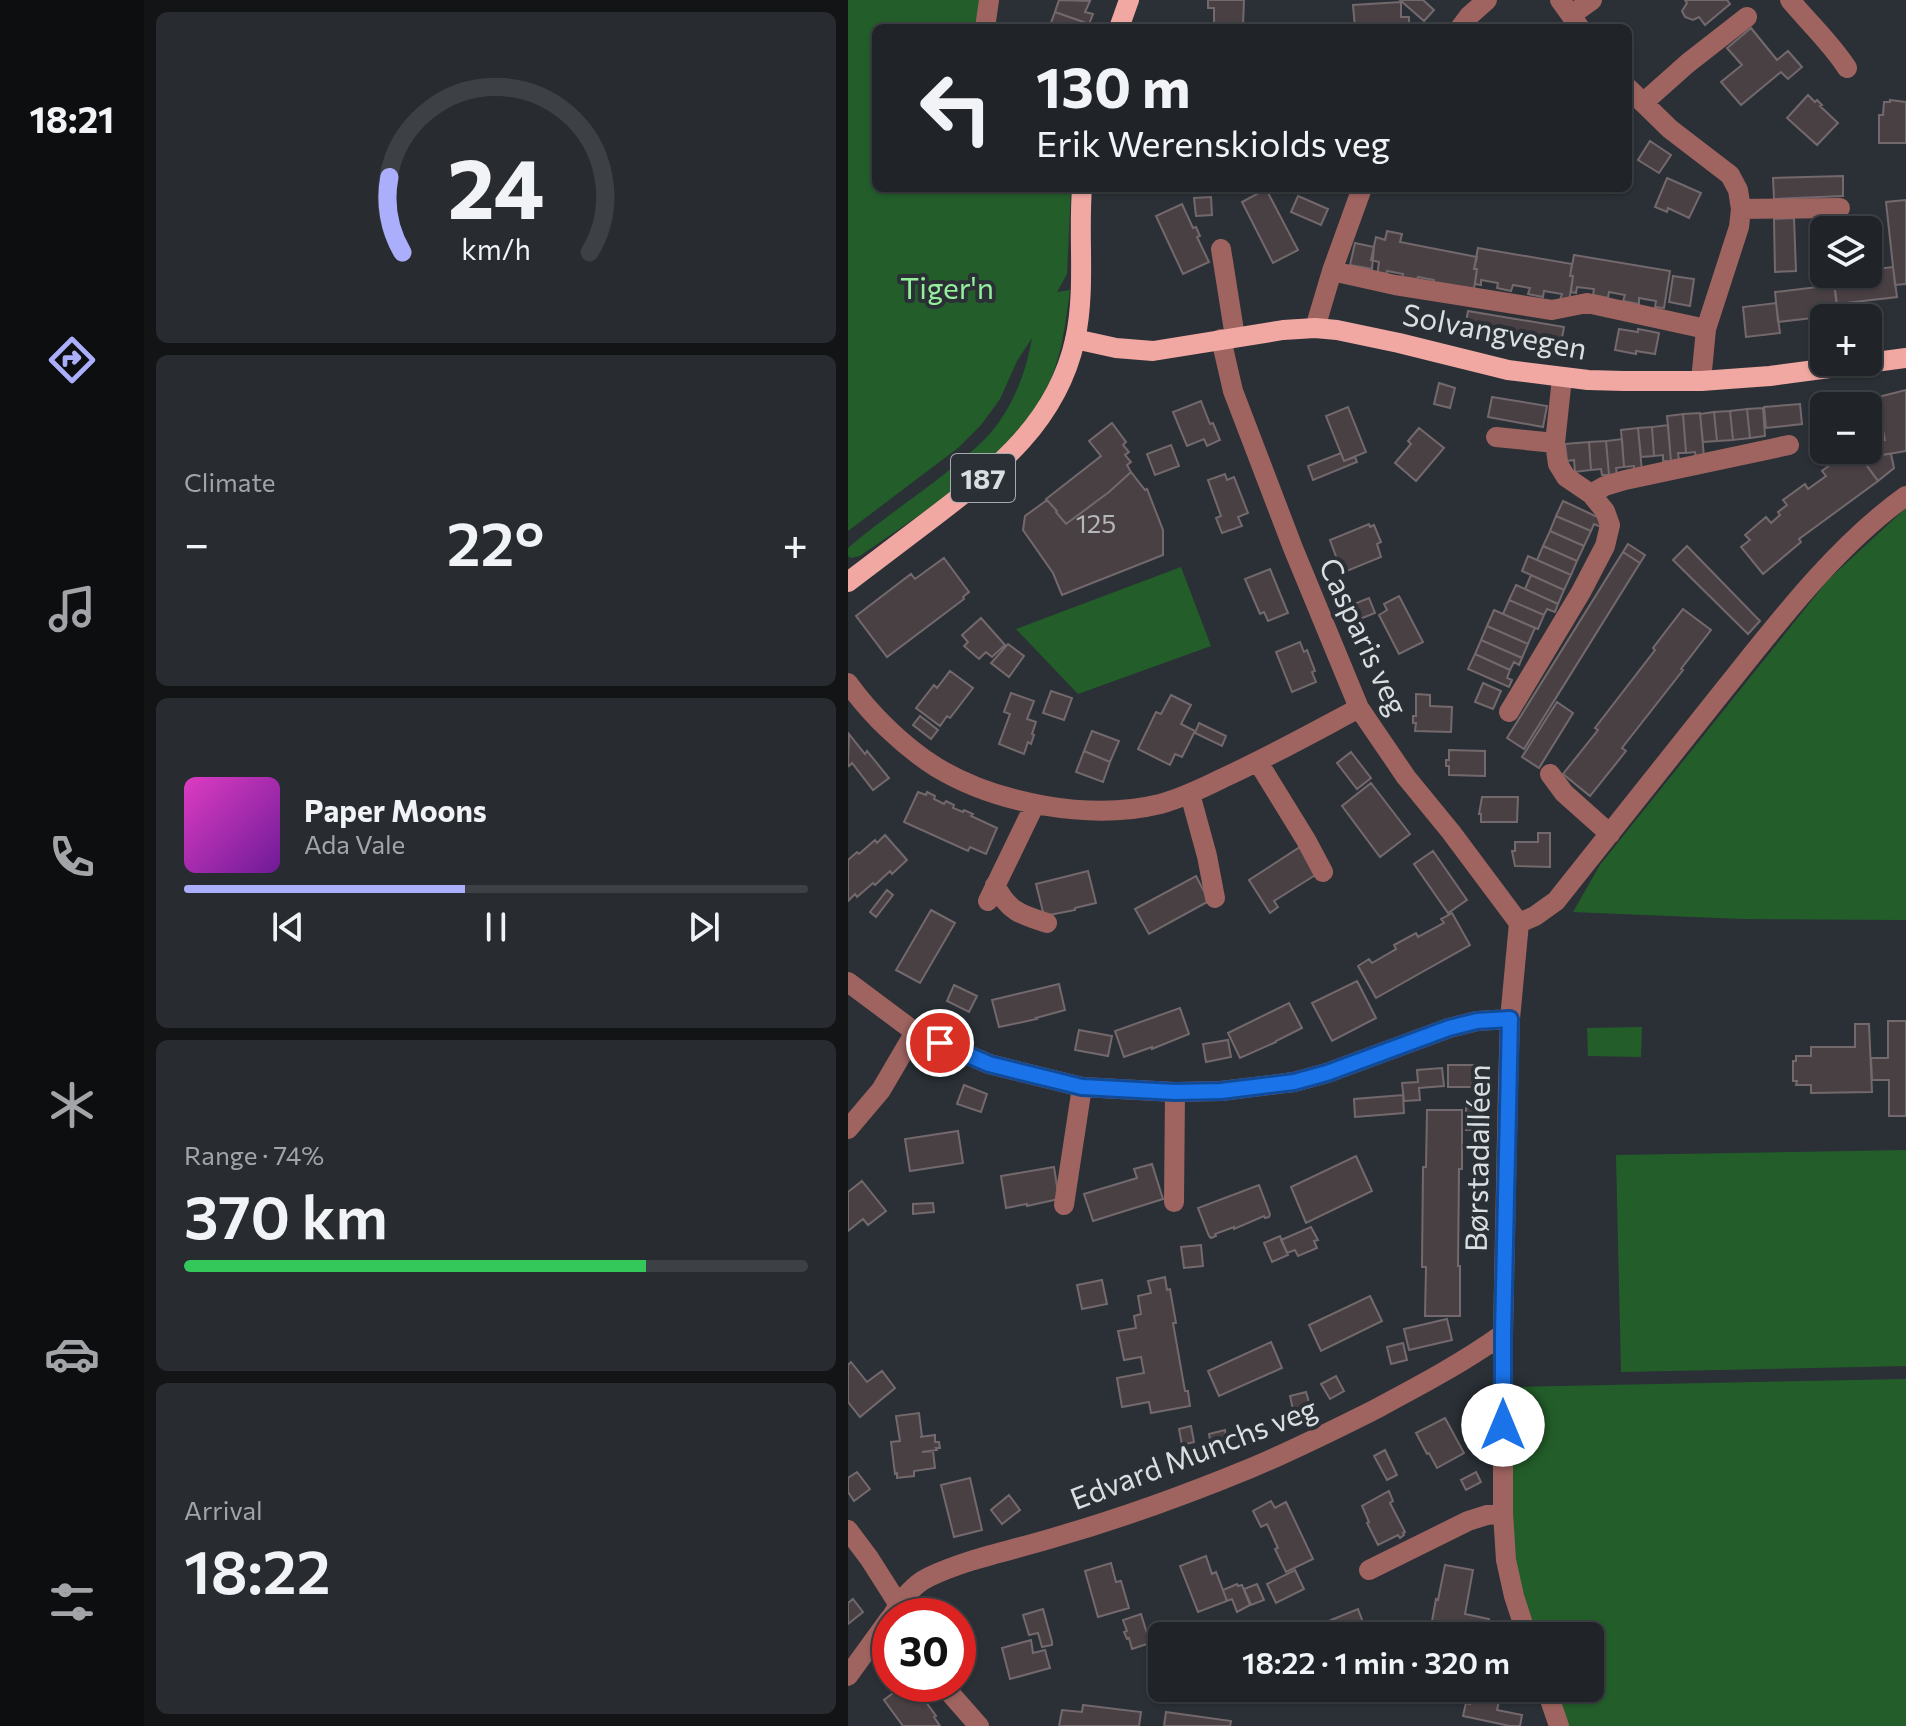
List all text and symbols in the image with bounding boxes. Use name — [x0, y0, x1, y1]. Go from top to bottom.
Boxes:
text: 130 m — [1036, 51, 1191, 120]
icon: left — [904, 56, 1008, 160]
text: 18:21 — [30, 96, 114, 140]
text: Erik Werenskiolds veg — [1036, 120, 1390, 164]
text: 24 — [447, 134, 545, 236]
map controls — [1810, 216, 1882, 464]
button: layers — [1810, 216, 1882, 288]
text: km/h — [461, 232, 531, 267]
park label: Tiger'n — [900, 268, 994, 305]
street label: Solvangvegen — [1400, 294, 1590, 366]
button: + — [1810, 304, 1882, 376]
icon: directions — [44, 332, 100, 388]
button: − — [1810, 392, 1882, 464]
road number: 187 — [951, 454, 1015, 502]
text: Climate — [184, 466, 276, 497]
text: 22° — [447, 505, 544, 578]
house number: 125 — [1076, 507, 1116, 538]
text: − — [184, 515, 209, 569]
text: + — [782, 515, 808, 569]
street label: Casparis veg — [1312, 551, 1418, 721]
icon: music — [44, 581, 100, 637]
text: Paper Moons — [304, 791, 487, 828]
text: Ada Vale — [304, 828, 405, 859]
icon: phone — [44, 829, 100, 885]
icon: previous — [266, 905, 310, 949]
icon: pause — [474, 905, 518, 949]
icon: next — [682, 905, 726, 949]
pin — [906, 1009, 974, 1077]
icon: arrive — [918, 1021, 962, 1065]
street label: Børstadalléen — [1456, 1064, 1496, 1252]
icon: climate — [44, 1077, 100, 1133]
text: Range · 74% — [184, 1139, 324, 1170]
text: 370 km — [184, 1178, 388, 1251]
icon: car — [44, 1326, 100, 1382]
position arrow — [1461, 1383, 1545, 1467]
street label: Edvard Munchs veg — [1064, 1388, 1322, 1516]
text: Arrival — [184, 1494, 263, 1525]
text: 18:22 — [184, 1533, 331, 1606]
icon: filters — [44, 1574, 100, 1630]
speed limit sign: 30 — [872, 1598, 976, 1702]
text: 18:22 · 1 min · 320 m — [1242, 1643, 1510, 1680]

